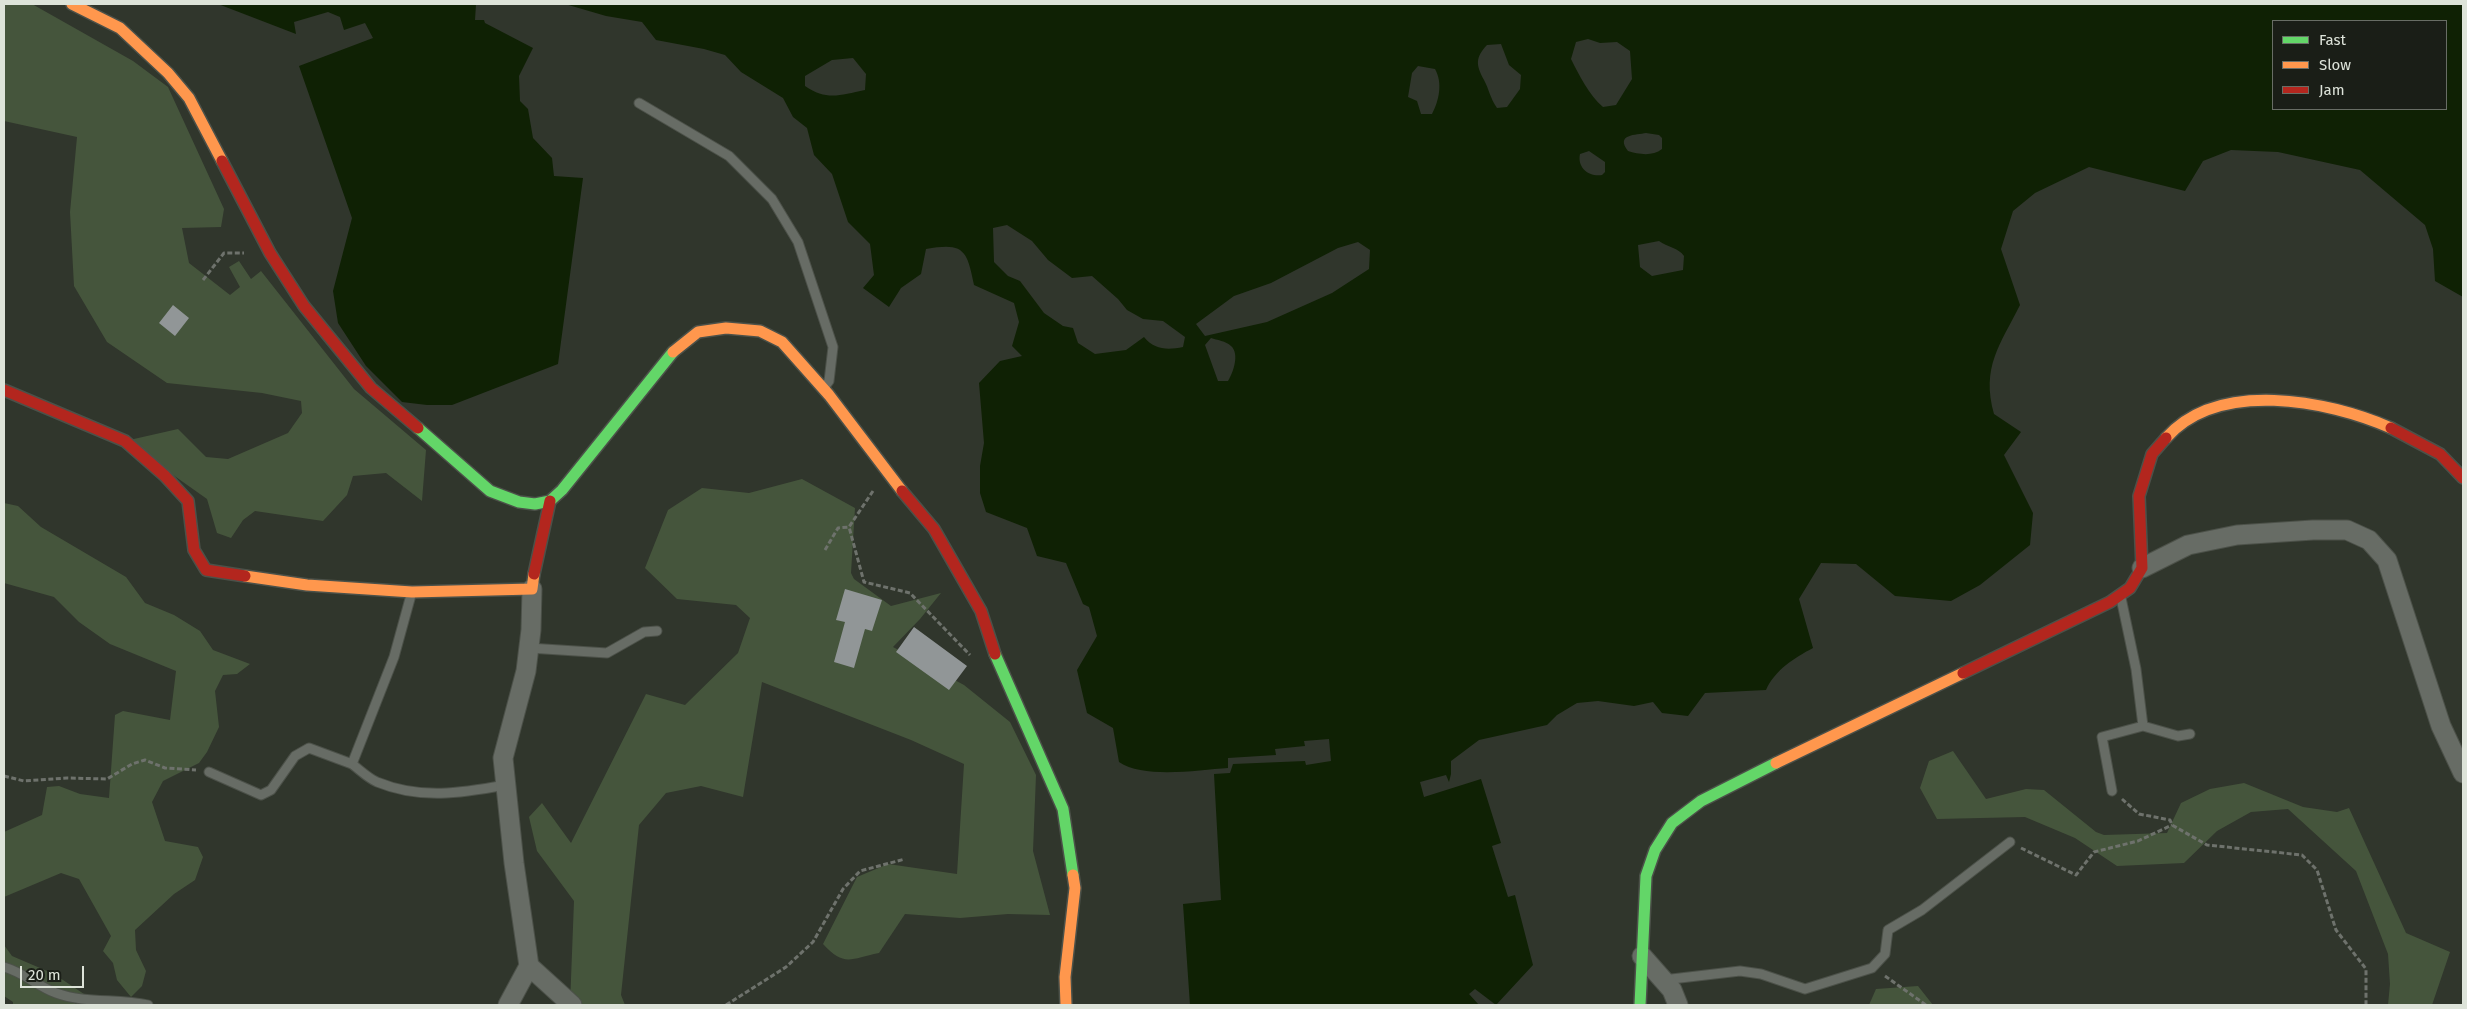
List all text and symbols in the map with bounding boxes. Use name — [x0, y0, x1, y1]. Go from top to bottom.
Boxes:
legend — [2272, 20, 2447, 110]
text: Fast — [2319, 31, 2346, 49]
text: Slow — [2319, 56, 2351, 74]
text: Jam — [2319, 81, 2345, 99]
scale bar — [22, 956, 86, 988]
text: 20 m — [28, 966, 61, 984]

